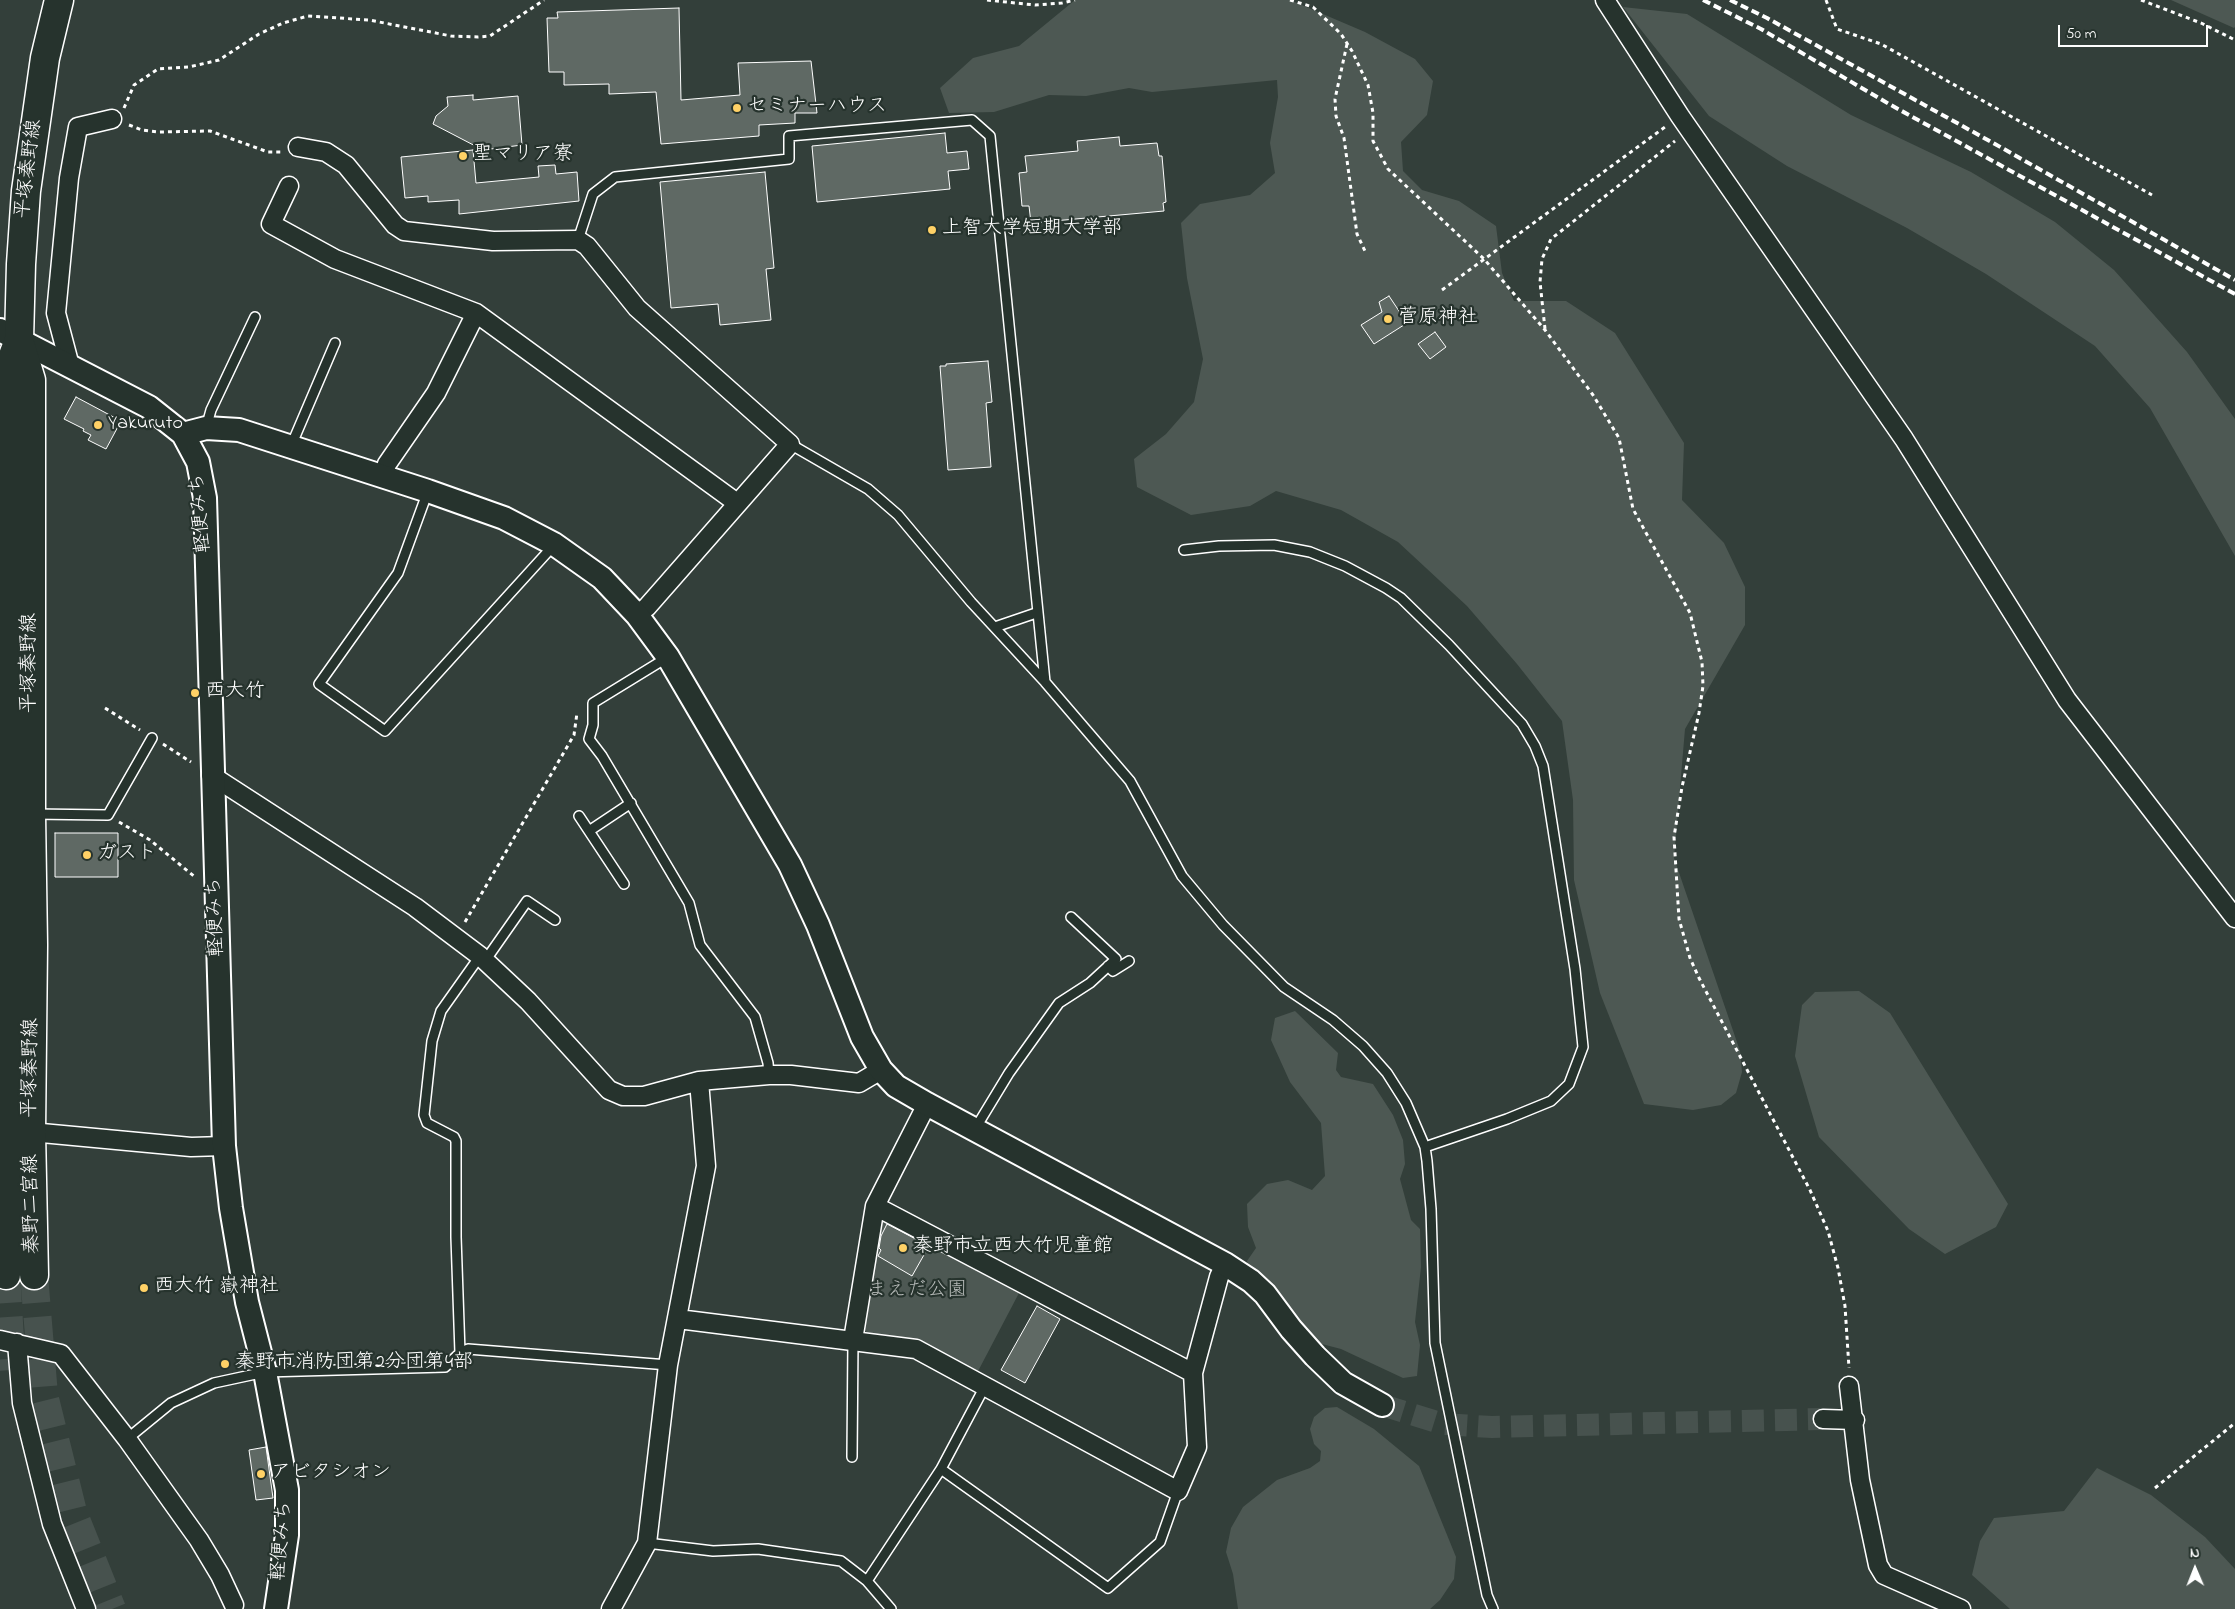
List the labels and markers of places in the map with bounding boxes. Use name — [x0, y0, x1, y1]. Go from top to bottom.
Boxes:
place label: セミナーハウス — [747, 96, 887, 120]
marker: セミナーハウス — [731, 102, 743, 114]
place label: 聖マリア寮 — [473, 144, 573, 168]
marker: 聖マリア寮 — [457, 150, 469, 162]
place label: 上智大学短期大学部 — [942, 218, 1122, 242]
marker: 上智大学短期大学部 — [926, 224, 938, 236]
place label: 菅原神社 — [1398, 307, 1478, 331]
marker: 菅原神社 — [1382, 313, 1394, 325]
place label: Yakuruto — [108, 413, 183, 437]
marker: Yakuruto — [92, 419, 104, 431]
place label: 西大竹 — [205, 681, 265, 705]
marker: 西大竹 — [189, 687, 201, 699]
place label: ガスト — [97, 843, 157, 867]
marker: ガスト — [81, 849, 93, 861]
place label: 秦野市立西大竹児童館 — [913, 1236, 1113, 1260]
marker: 秦野市立西大竹児童館 — [897, 1242, 909, 1254]
place label: 西大竹 嶽神社 — [154, 1276, 279, 1300]
marker: 西大竹 嶽神社 — [138, 1282, 150, 1294]
place label: 秦野市消防団第2分団第4部 — [235, 1352, 473, 1376]
marker: 秦野市消防団第2分団第4部 — [219, 1358, 231, 1370]
place label: アビタシオン — [271, 1462, 391, 1486]
marker: アビタシオン — [255, 1468, 267, 1480]

